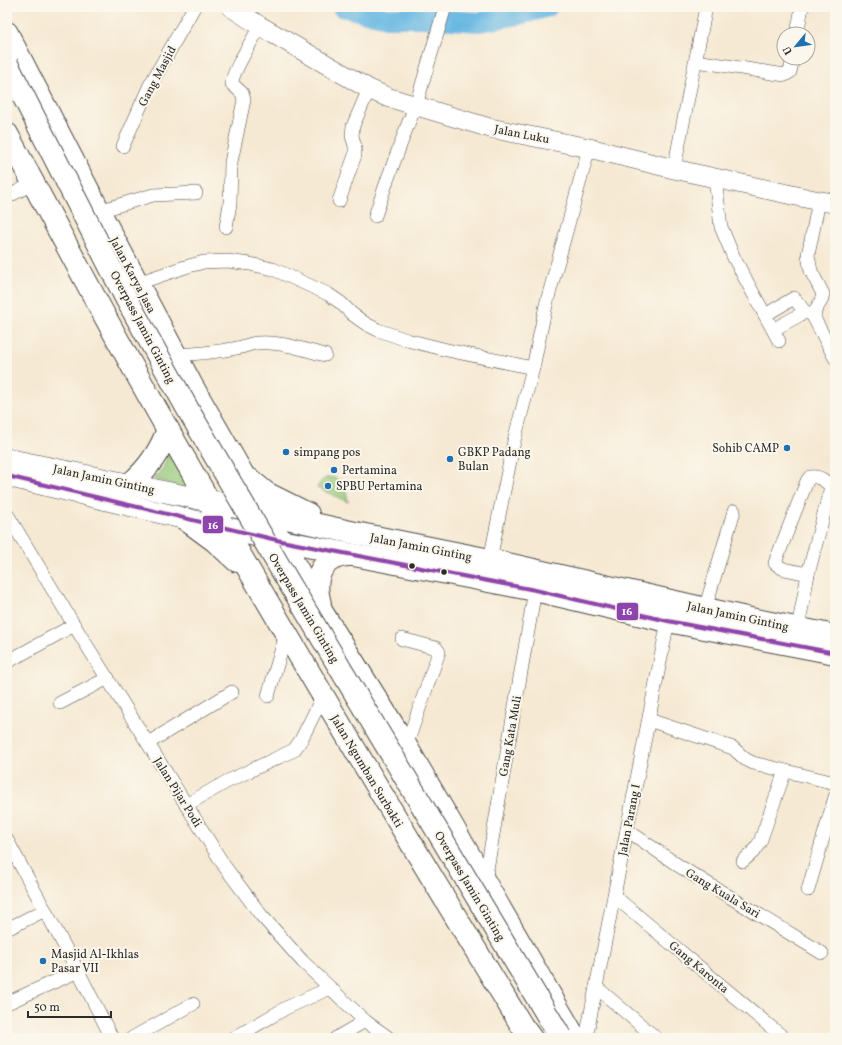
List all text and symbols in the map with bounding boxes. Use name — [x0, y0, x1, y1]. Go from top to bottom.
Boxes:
north arrow — [776, 26, 816, 66]
street label: Gang Masjid — [135, 43, 181, 110]
text: U — [780, 43, 797, 57]
street label: Jalan Luku — [493, 122, 551, 148]
street label: Jalan Karya Jasa — [105, 235, 159, 316]
street label: Overpass Jamin Ginting — [106, 268, 179, 387]
place label: Sohib CAMP — [712, 441, 779, 457]
marker: Sohib CAMP — [782, 443, 792, 453]
place label: simpang pos — [294, 445, 360, 461]
place label: GBKP Padang Bulan — [458, 445, 531, 475]
marker: simpang pos — [281, 447, 291, 457]
marker: GBKP Padang Bulan — [445, 454, 455, 464]
street label: Jalan Jamin Ginting — [52, 461, 156, 499]
place label: Pertamina — [342, 463, 397, 479]
marker: Pertamina — [329, 465, 339, 475]
place label: SPBU Pertamina — [336, 479, 423, 495]
marker: SPBU Pertamina — [323, 481, 333, 491]
line badge: 16 — [202, 515, 224, 534]
text: 16 — [208, 519, 218, 534]
street label: Jalan Jamin Ginting — [369, 530, 473, 566]
street label: Overpass Jamin Ginting — [264, 551, 342, 666]
unlabelled marker — [407, 561, 417, 571]
unlabelled marker — [439, 567, 449, 577]
street label: Jalan Jamin Ginting — [686, 598, 790, 636]
line badge: 16 — [616, 602, 639, 621]
text: 16 — [622, 605, 632, 620]
street label: Gang Kata Muli — [496, 694, 526, 778]
street label: Jalan Ngumban Surbakti — [326, 712, 406, 831]
street label: Jalan Pijar Podi — [149, 754, 205, 831]
street label: Jalan Parang I — [615, 783, 645, 858]
street label: Overpass Jamin Ginting — [430, 829, 508, 944]
street label: Gang Kuala Sari — [682, 865, 763, 923]
street label: Gang Karonta — [665, 938, 732, 997]
place label: Masjid Al-Ikhlas Pasar VII — [51, 947, 139, 977]
marker: Masjid Al-Ikhlas Pasar VII — [38, 956, 48, 966]
scale bar — [28, 993, 111, 1019]
text: 50 m — [34, 1000, 60, 1016]

